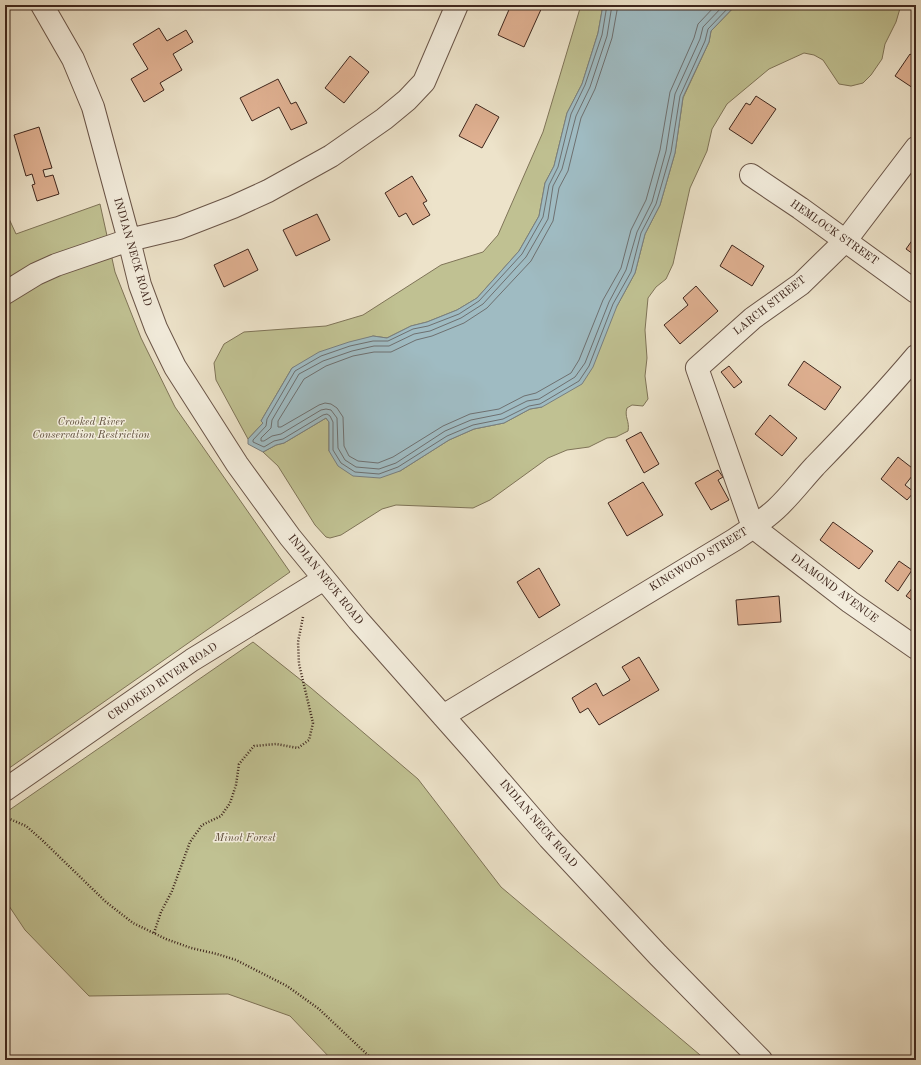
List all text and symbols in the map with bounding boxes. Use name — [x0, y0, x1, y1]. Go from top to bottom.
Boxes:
street label: INDIAN NECK ROAD — [111, 196, 153, 308]
street label: HEMLOCK STREET — [788, 198, 880, 268]
street label: LARCH STREET — [732, 274, 808, 338]
park label: Crooked River Conservation Restriction — [32, 417, 150, 441]
street label: KINGWOOD STREET — [648, 526, 750, 594]
street label: INDIAN NECK ROAD — [285, 533, 365, 627]
street label: DIAMOND AVENUE — [788, 553, 880, 625]
street label: CROOKED RIVER ROAD — [106, 641, 220, 723]
street label: INDIAN NECK ROAD — [497, 778, 579, 870]
park label: Minot Forest — [213, 833, 276, 844]

